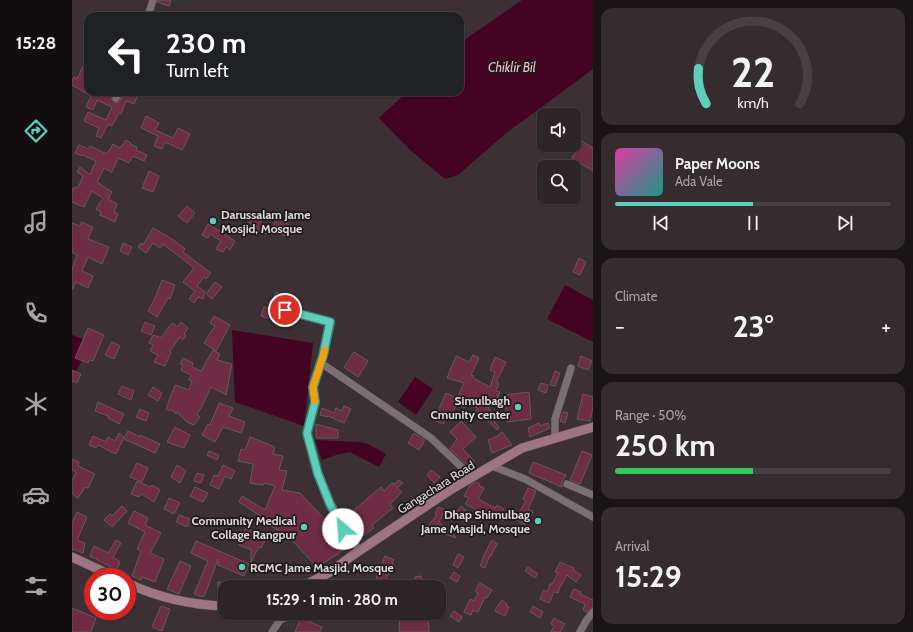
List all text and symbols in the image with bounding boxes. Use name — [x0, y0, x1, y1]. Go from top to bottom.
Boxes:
text: 230 m — [166, 26, 246, 60]
icon: left — [100, 28, 152, 80]
text: 15:28 — [16, 32, 56, 54]
text: 22 — [731, 47, 775, 97]
water label: Chiklir Bil — [488, 59, 536, 75]
text: Turn left — [166, 60, 229, 82]
text: km/h — [737, 94, 769, 112]
map controls — [537, 108, 581, 204]
button: sound — [537, 108, 581, 152]
icon: directions — [22, 117, 50, 145]
text: Paper Moons — [675, 155, 760, 173]
button: search — [537, 160, 581, 204]
text: Ada Vale — [675, 173, 723, 189]
place label: Darussalam Jame Mosjid, Mosque — [221, 207, 310, 236]
icon: music — [22, 208, 50, 236]
icon: previous — [650, 212, 672, 234]
icon: pause — [742, 212, 764, 234]
icon: next — [834, 212, 856, 234]
marker: Darussalam Jame Mosjid, Mosque — [208, 216, 218, 226]
text: Climate — [615, 288, 657, 304]
pin — [268, 293, 302, 327]
icon: phone — [22, 299, 50, 327]
icon: arrive — [274, 299, 296, 321]
text: 23° — [733, 308, 773, 345]
text: − — [615, 313, 625, 340]
text: + — [881, 313, 891, 340]
icon: climate — [22, 390, 50, 418]
place label: Simulbagh Cmunity center — [430, 393, 510, 422]
marker: Simulbagh Cmunity center — [513, 402, 523, 412]
text: Range · 50% — [615, 407, 686, 423]
text: 250 km — [615, 427, 716, 464]
street label: Gangachara Road — [395, 457, 477, 517]
icon: car — [22, 481, 50, 509]
place label: Dhap Shimulbag Jame Masjid, Mosque — [420, 507, 530, 536]
position arrow — [322, 508, 364, 550]
place label: Community Medical Collage Rangpur — [191, 513, 296, 542]
marker: Dhap Shimulbag Jame Masjid, Mosque — [533, 516, 543, 526]
marker: Community Medical Collage Rangpur — [299, 522, 309, 532]
text: Arrival — [615, 538, 650, 554]
text: 15:29 — [615, 558, 682, 595]
place label: RCMC Jame Masjid, Mosque — [250, 560, 394, 575]
marker: RCMC Jame Masjid, Mosque — [237, 562, 247, 572]
speed limit sign: 30 — [84, 568, 136, 620]
icon: filters — [22, 572, 50, 600]
text: 15:29 · 1 min · 280 m — [266, 591, 398, 609]

